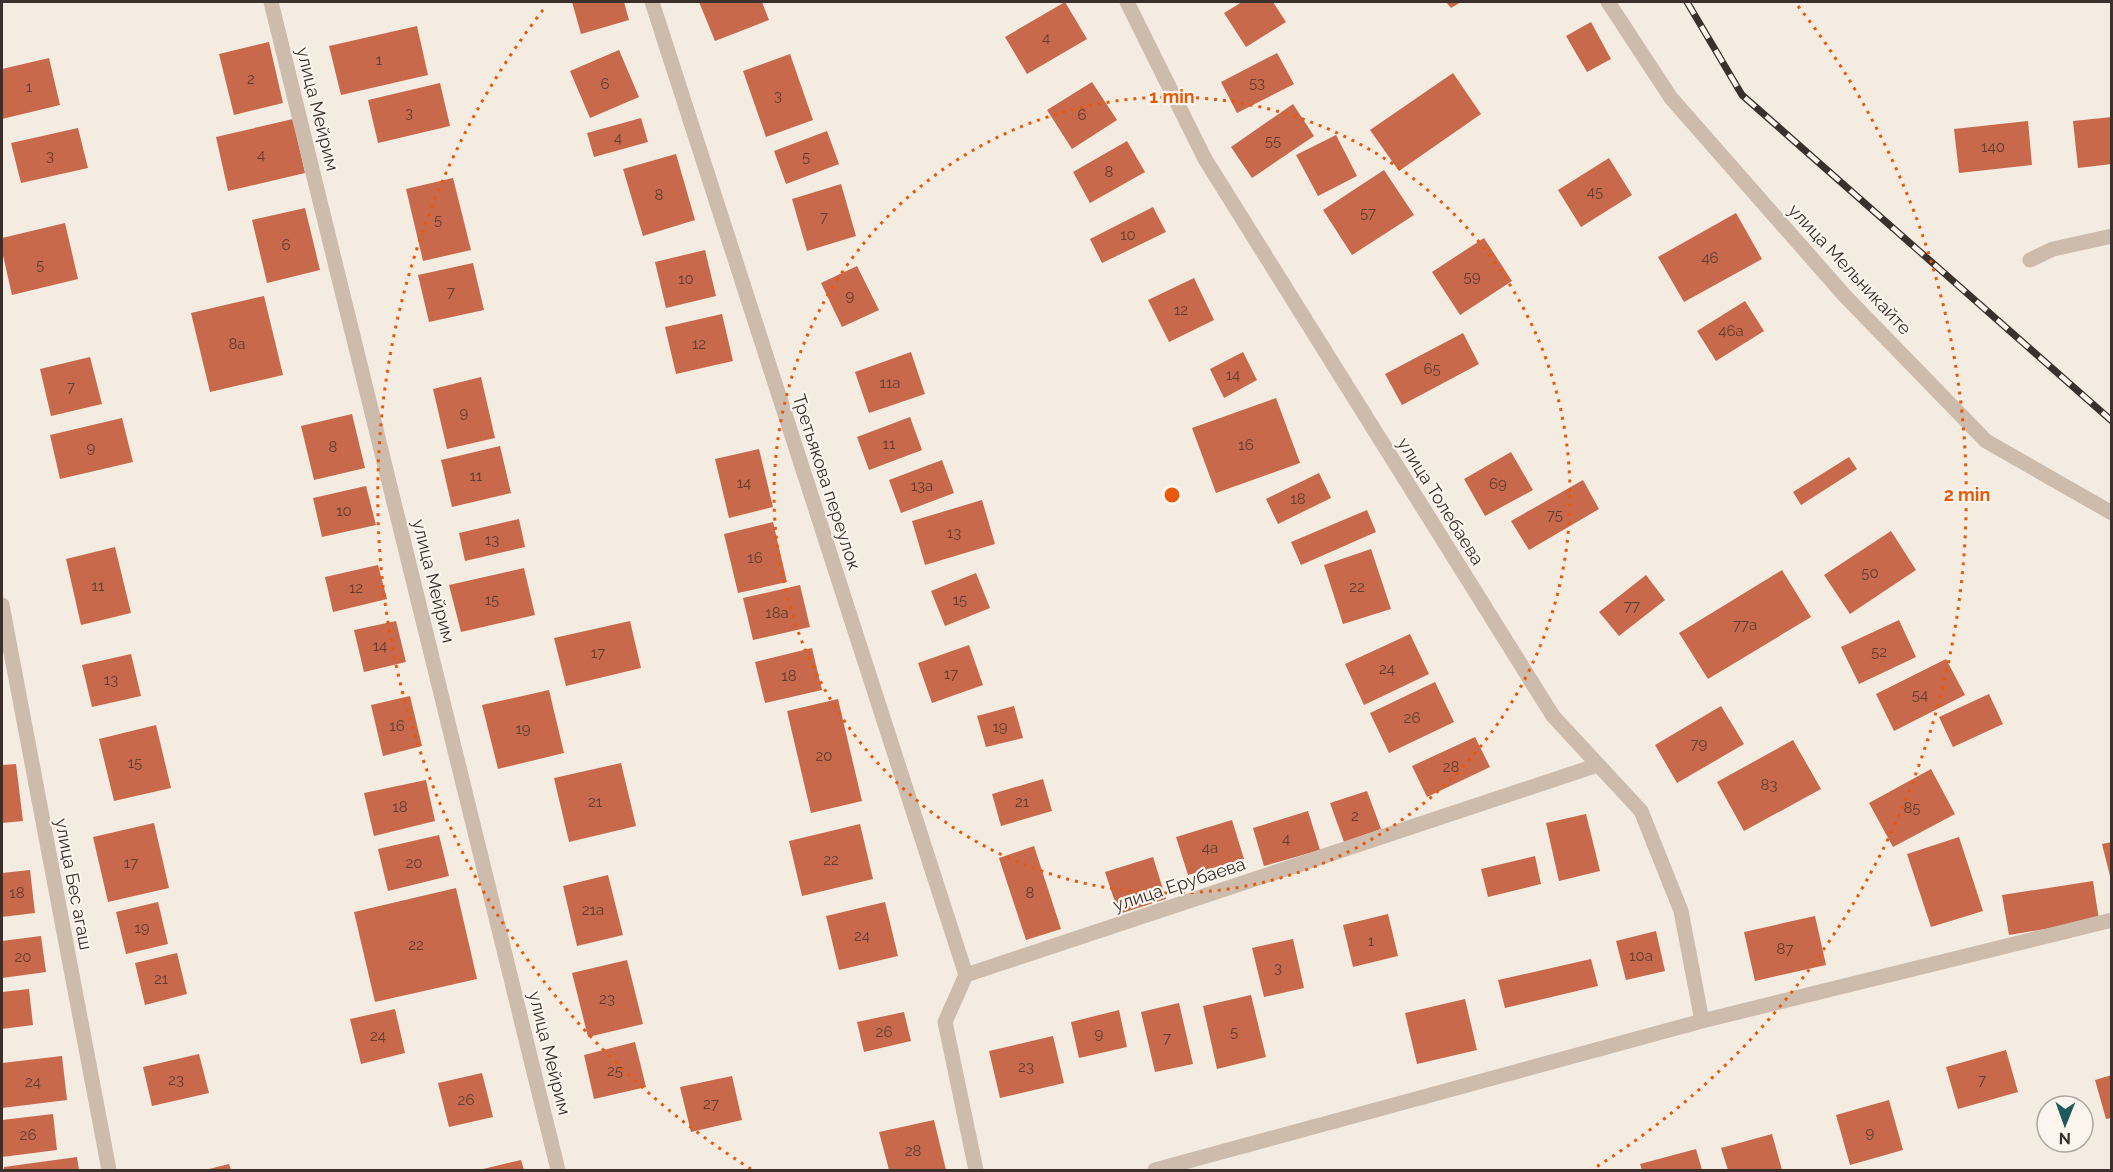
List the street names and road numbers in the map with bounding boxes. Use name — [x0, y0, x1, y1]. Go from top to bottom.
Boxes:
street label: улица Мейрим — [292, 45, 344, 173]
street label: улица Мельникайте — [1784, 199, 1916, 339]
street label: Третьякова переулок — [789, 391, 865, 573]
street label: улица Толебаева — [1393, 433, 1489, 569]
street label: улица Мейрим — [408, 517, 460, 645]
street label: улица Бес агаш — [51, 816, 97, 952]
street label: улица Ерубаева — [1110, 853, 1248, 915]
street label: улица Мейрим — [524, 989, 576, 1117]

